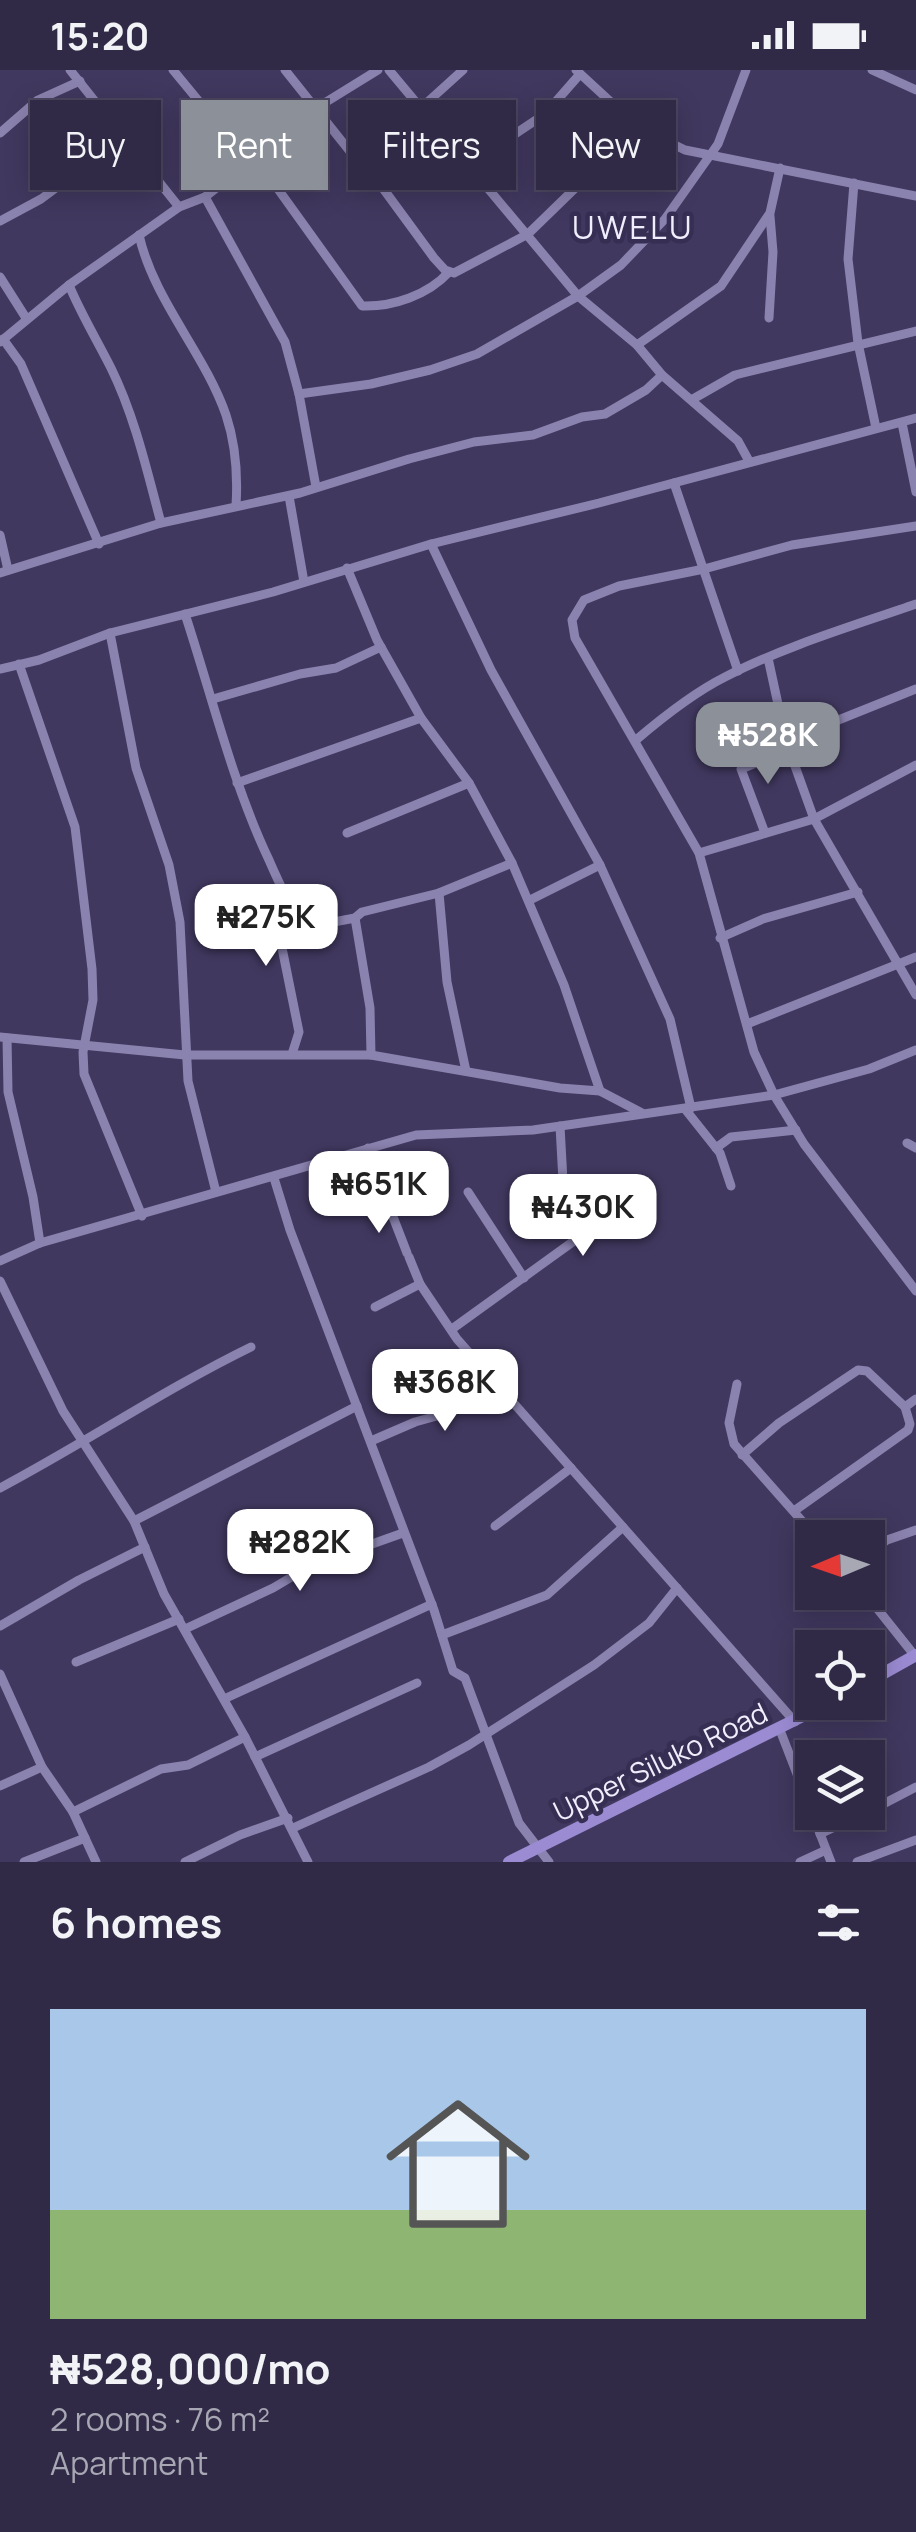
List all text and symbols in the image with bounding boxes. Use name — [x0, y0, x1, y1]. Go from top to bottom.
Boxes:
text: 15:20 — [50, 9, 150, 61]
chip: Buy — [30, 100, 161, 190]
chip: Rent — [181, 100, 328, 190]
chip: Filters — [348, 100, 516, 190]
chip: New — [536, 100, 676, 190]
district label: UWELU — [572, 205, 694, 249]
pin: ₦528K — [698, 702, 838, 787]
text: ₦528K — [718, 712, 818, 756]
pin: ₦275K — [196, 884, 336, 969]
text: ₦275K — [217, 894, 315, 938]
pin: ₦651K — [309, 1151, 449, 1236]
text: ₦651K — [331, 1161, 427, 1205]
pin: ₦430K — [513, 1174, 653, 1259]
text: ₦430K — [532, 1184, 634, 1228]
pin: ₦368K — [375, 1349, 515, 1434]
text: ₦368K — [394, 1359, 496, 1403]
pin: ₦282K — [230, 1509, 370, 1594]
text: ₦282K — [249, 1519, 351, 1563]
north arrow — [795, 1520, 885, 1610]
map controls — [795, 1520, 885, 1830]
button: locate — [795, 1630, 885, 1720]
street label: Upper Siluko Road — [547, 1693, 773, 1829]
button: layers — [795, 1740, 885, 1830]
text: 6 homes — [50, 1893, 222, 1951]
icon: filters — [811, 1895, 866, 1950]
icon: home — [368, 2074, 548, 2254]
text: ₦528,000/mo — [50, 2339, 331, 2397]
text: 2 rooms · 76 m² — [50, 2397, 270, 2441]
text: Apartment — [50, 2441, 208, 2485]

